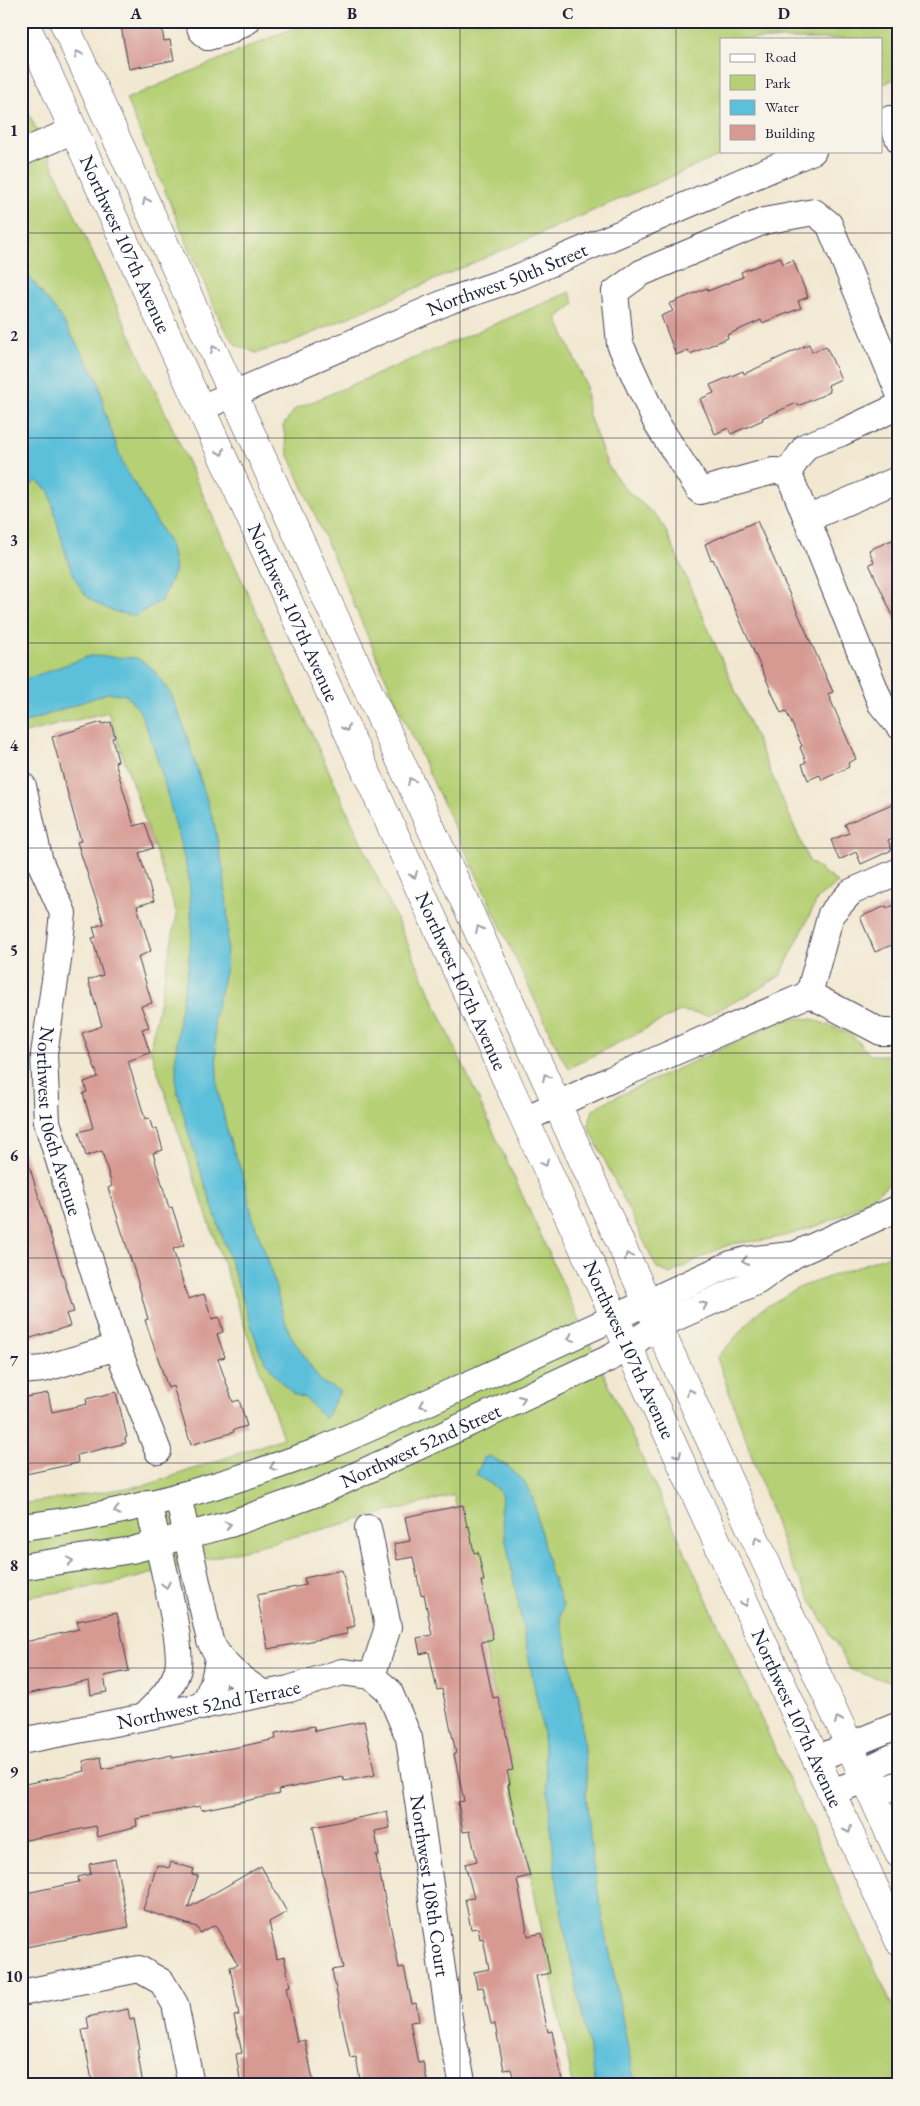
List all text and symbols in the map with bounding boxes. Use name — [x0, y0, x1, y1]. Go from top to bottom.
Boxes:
text: A — [129, 3, 142, 24]
text: B — [347, 3, 357, 24]
text: C — [562, 3, 574, 24]
text: D — [778, 3, 790, 24]
legend — [720, 38, 882, 152]
text: Road — [765, 47, 797, 66]
one-way arrow — [74, 50, 84, 59]
text: Park — [765, 73, 792, 92]
text: Water — [765, 97, 799, 116]
text: 1 — [10, 120, 18, 141]
text: Building — [765, 123, 815, 142]
street label: Northwest 107th Avenue — [74, 151, 178, 337]
one-way arrow — [142, 197, 152, 206]
street label: Northwest 50th Street — [423, 236, 592, 322]
text: 2 — [10, 325, 19, 346]
one-way arrow — [209, 345, 220, 354]
one-way arrow — [215, 447, 225, 456]
street label: Northwest 107th Avenue — [242, 519, 346, 706]
text: 3 — [10, 530, 18, 551]
one-way arrow — [340, 723, 351, 732]
text: 4 — [10, 735, 19, 756]
one-way arrow — [407, 777, 417, 786]
one-way arrow — [407, 870, 417, 879]
street label: Northwest 107th Avenue — [410, 888, 513, 1074]
one-way arrow — [474, 925, 485, 934]
text: 5 — [10, 940, 18, 961]
street label: Northwest 106th Avenue — [31, 1025, 88, 1219]
one-way arrow — [542, 1073, 552, 1082]
text: 6 — [10, 1145, 19, 1166]
one-way arrow — [539, 1158, 549, 1167]
one-way arrow — [624, 1253, 634, 1262]
one-way arrow — [741, 1255, 750, 1265]
street label: Northwest 107th Avenue — [578, 1256, 681, 1443]
one-way arrow — [699, 1301, 708, 1311]
one-way arrow — [567, 1332, 576, 1342]
text: 7 — [10, 1350, 19, 1371]
one-way arrow — [685, 1388, 696, 1397]
one-way arrow — [517, 1395, 526, 1406]
street label: Northwest 52nd Street — [336, 1397, 506, 1494]
one-way arrow — [419, 1398, 428, 1409]
one-way arrow — [671, 1450, 682, 1459]
one-way arrow — [270, 1462, 278, 1472]
one-way arrow — [112, 1505, 121, 1515]
one-way arrow — [223, 1520, 232, 1530]
one-way arrow — [752, 1536, 763, 1545]
text: 8 — [10, 1555, 18, 1576]
one-way arrow — [65, 1556, 74, 1566]
one-way arrow — [160, 1581, 171, 1590]
one-way arrow — [739, 1598, 749, 1607]
street label: Northwest 107th Avenue — [746, 1625, 849, 1812]
street label: Northwest 52nd Terrace — [115, 1673, 304, 1735]
one-way arrow — [834, 1716, 845, 1725]
text: 9 — [10, 1761, 19, 1782]
street label: Northwest 108th Court — [404, 1793, 456, 1979]
one-way arrow — [842, 1825, 853, 1834]
text: 10 — [6, 1966, 23, 1987]

